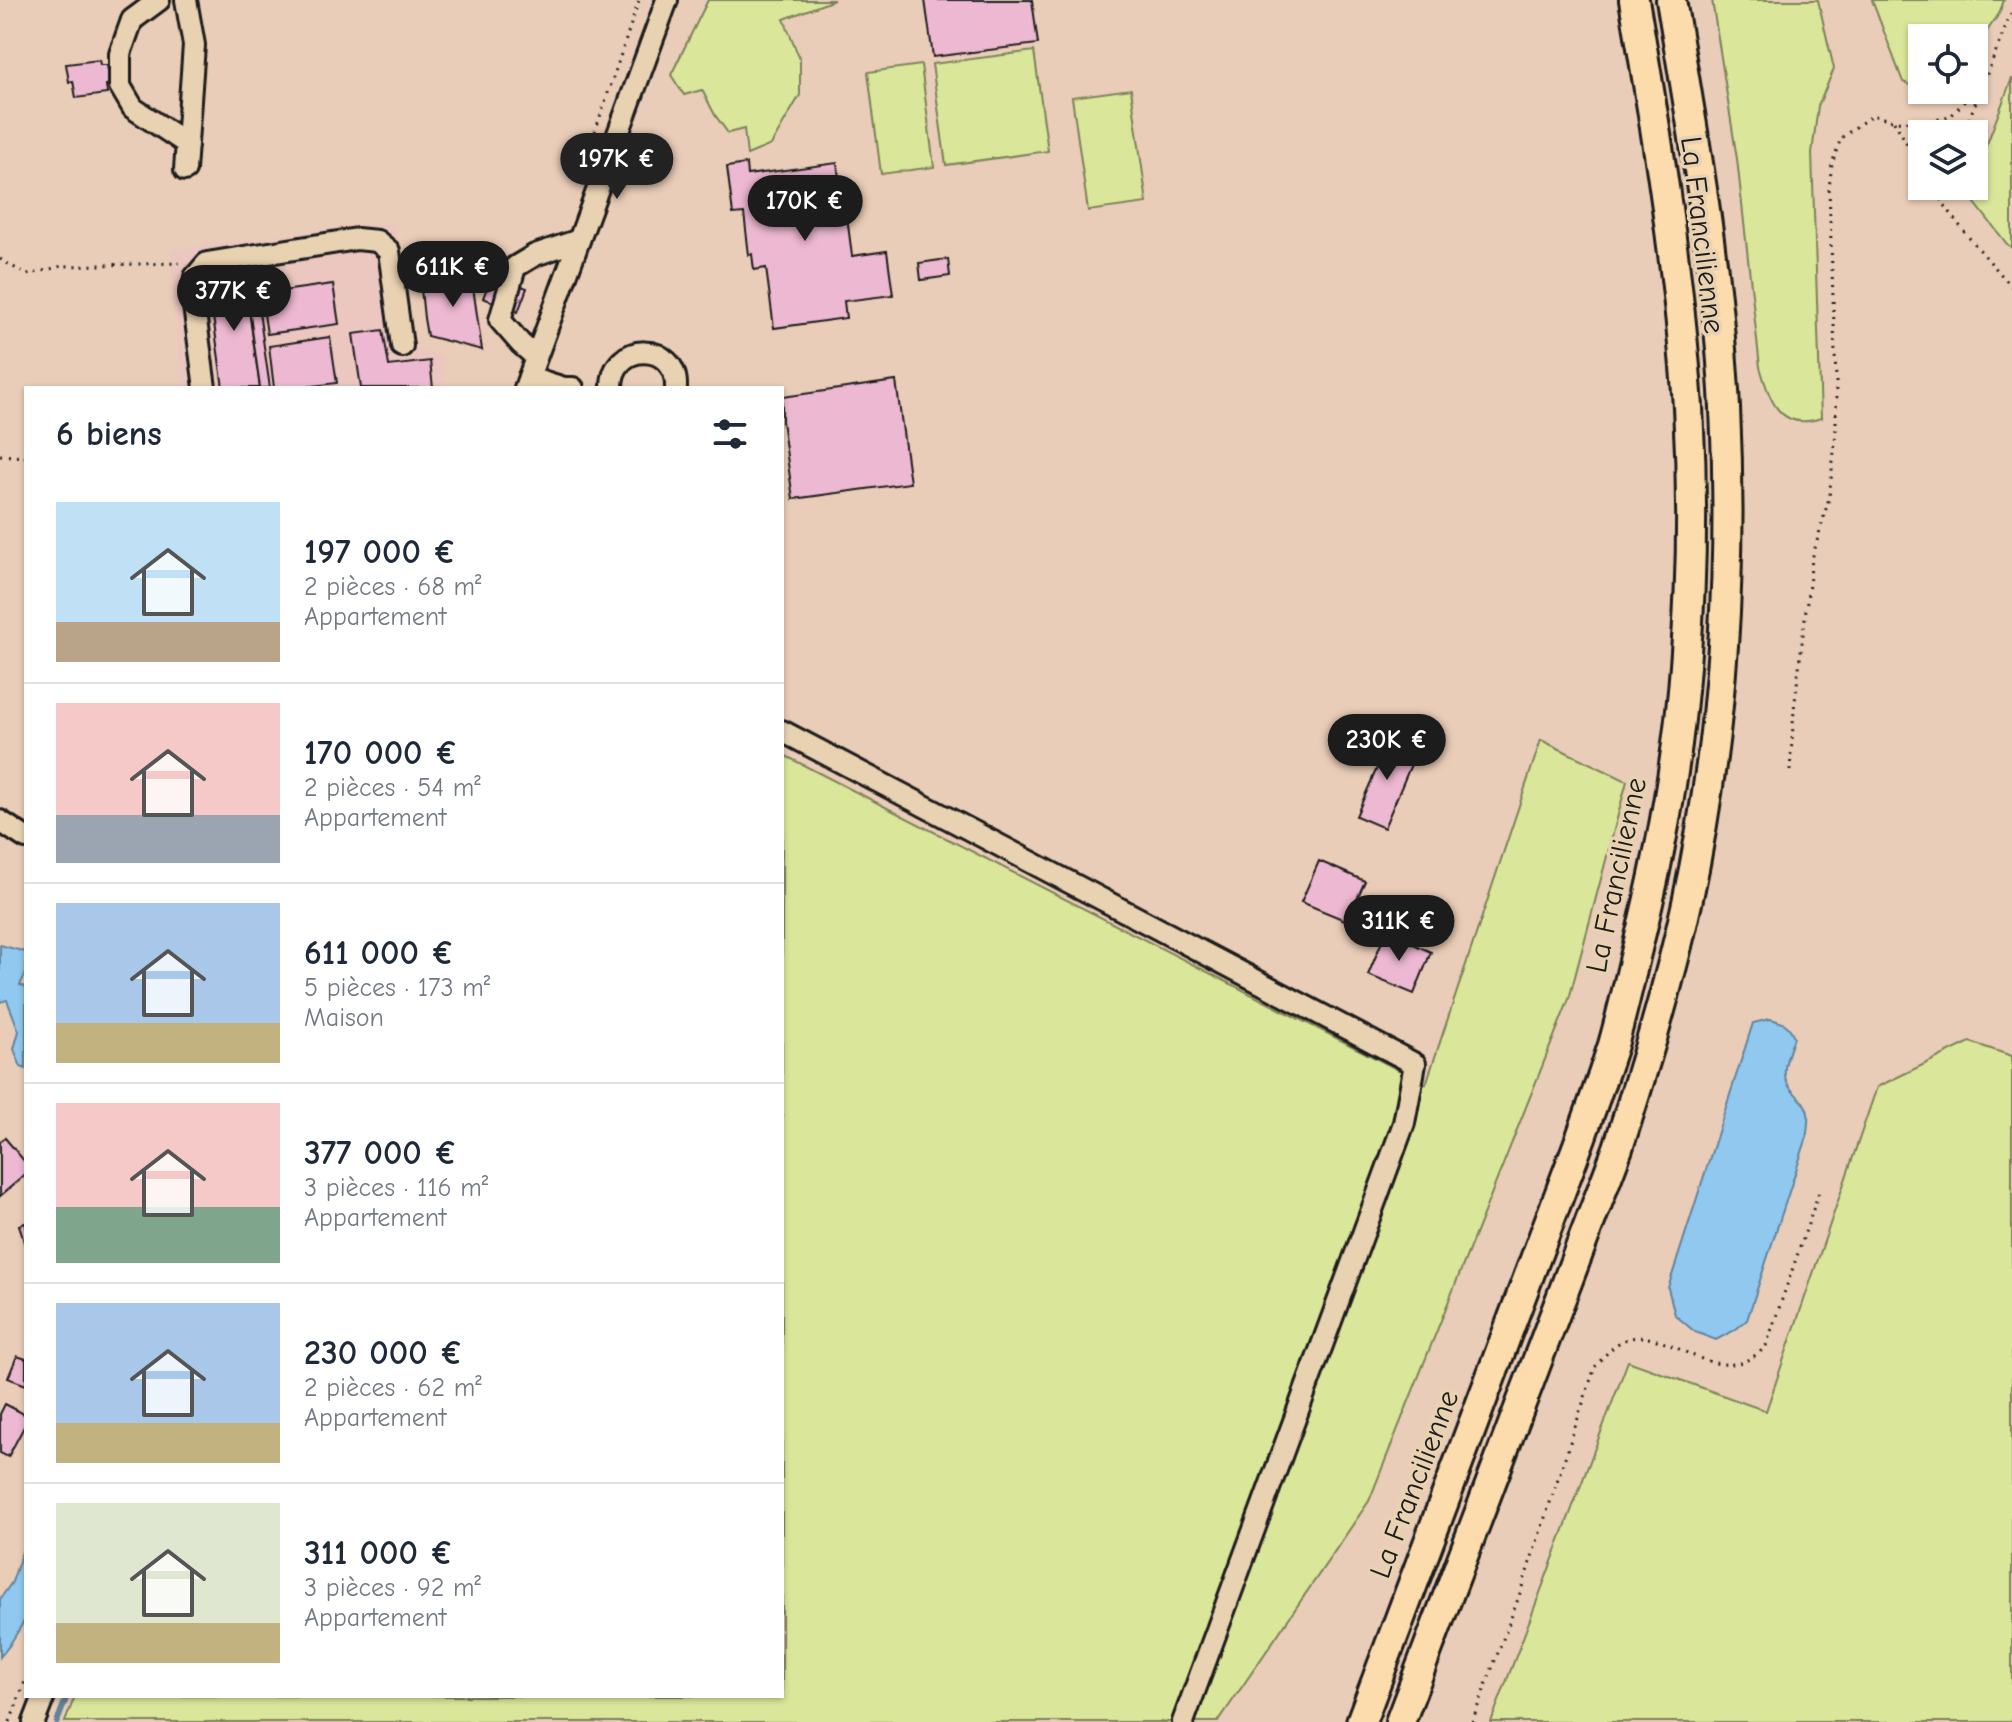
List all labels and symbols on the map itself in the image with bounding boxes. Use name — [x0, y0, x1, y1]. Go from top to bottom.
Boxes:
pin: 197K € — [552, 133, 682, 201]
street label: La Francilienne — [1673, 134, 1732, 336]
pin: 170K € — [740, 175, 870, 243]
pin: 611K € — [388, 241, 518, 309]
pin: 377K € — [169, 265, 299, 333]
pin: 230K € — [1322, 714, 1452, 782]
street label: La Francilienne — [1579, 774, 1654, 976]
pin: 311K € — [1334, 895, 1464, 963]
street label: La Francilienne — [1363, 1385, 1466, 1583]

